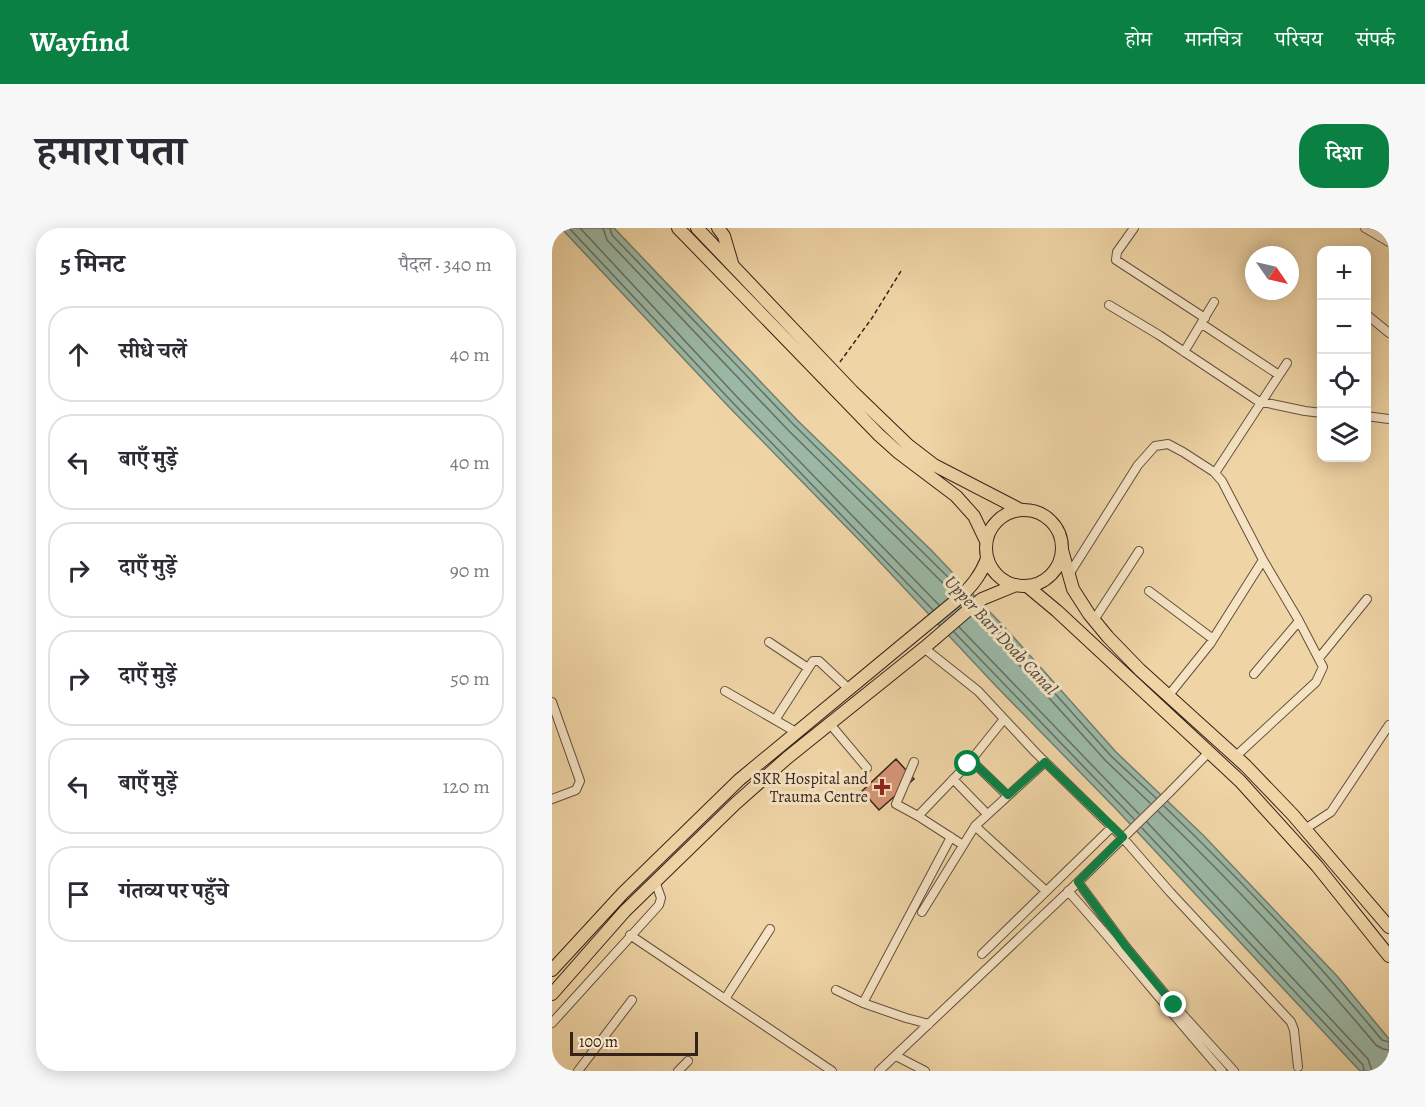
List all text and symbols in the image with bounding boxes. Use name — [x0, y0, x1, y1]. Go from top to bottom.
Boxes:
text: Wayfind — [30, 23, 129, 61]
text: होम — [1125, 25, 1152, 53]
text: मानचित्र — [1185, 25, 1242, 53]
text: परिचय — [1275, 25, 1323, 53]
text: संपर्क — [1356, 25, 1395, 53]
text: हमारा पता — [36, 122, 186, 179]
button: दिशा — [1299, 124, 1389, 188]
text: 5 मिनट — [60, 246, 125, 281]
north arrow — [1245, 246, 1299, 300]
map controls — [1317, 246, 1371, 462]
button: + — [1317, 246, 1371, 300]
text: पैदल · 340 m — [399, 251, 492, 278]
button: − — [1317, 300, 1371, 354]
text: सीधे चलें — [119, 336, 187, 366]
icon: ahead — [62, 338, 95, 371]
text: 40 m — [450, 341, 490, 368]
button: locate — [1317, 354, 1371, 408]
button: layers — [1317, 408, 1371, 462]
text: बाएँ मुड़ें — [119, 444, 177, 474]
icon: left — [62, 446, 95, 479]
text: 40 m — [450, 449, 490, 476]
text: दाएँ मुड़ें — [119, 552, 177, 582]
icon: right — [62, 554, 95, 587]
text: 90 m — [450, 557, 490, 584]
water label: Upper Bari Doab Canal — [939, 570, 1063, 701]
text: दाएँ मुड़ें — [119, 660, 177, 690]
icon: right — [62, 662, 95, 695]
text: 50 m — [450, 665, 490, 692]
route start — [954, 750, 980, 776]
text: बाएँ मुड़ें — [119, 768, 177, 798]
place label: SKR Hospital and Trauma Centre — [753, 768, 868, 808]
icon: left — [62, 770, 95, 803]
text: 120 m — [442, 773, 490, 800]
marker: SKR Hospital and Trauma Centre — [873, 778, 891, 796]
text: गंतव्य पर पहुँचे — [119, 876, 228, 906]
icon: arrive — [62, 878, 95, 911]
route end — [1160, 991, 1186, 1017]
scale bar — [570, 1029, 698, 1056]
text: 100 m — [579, 1031, 618, 1053]

